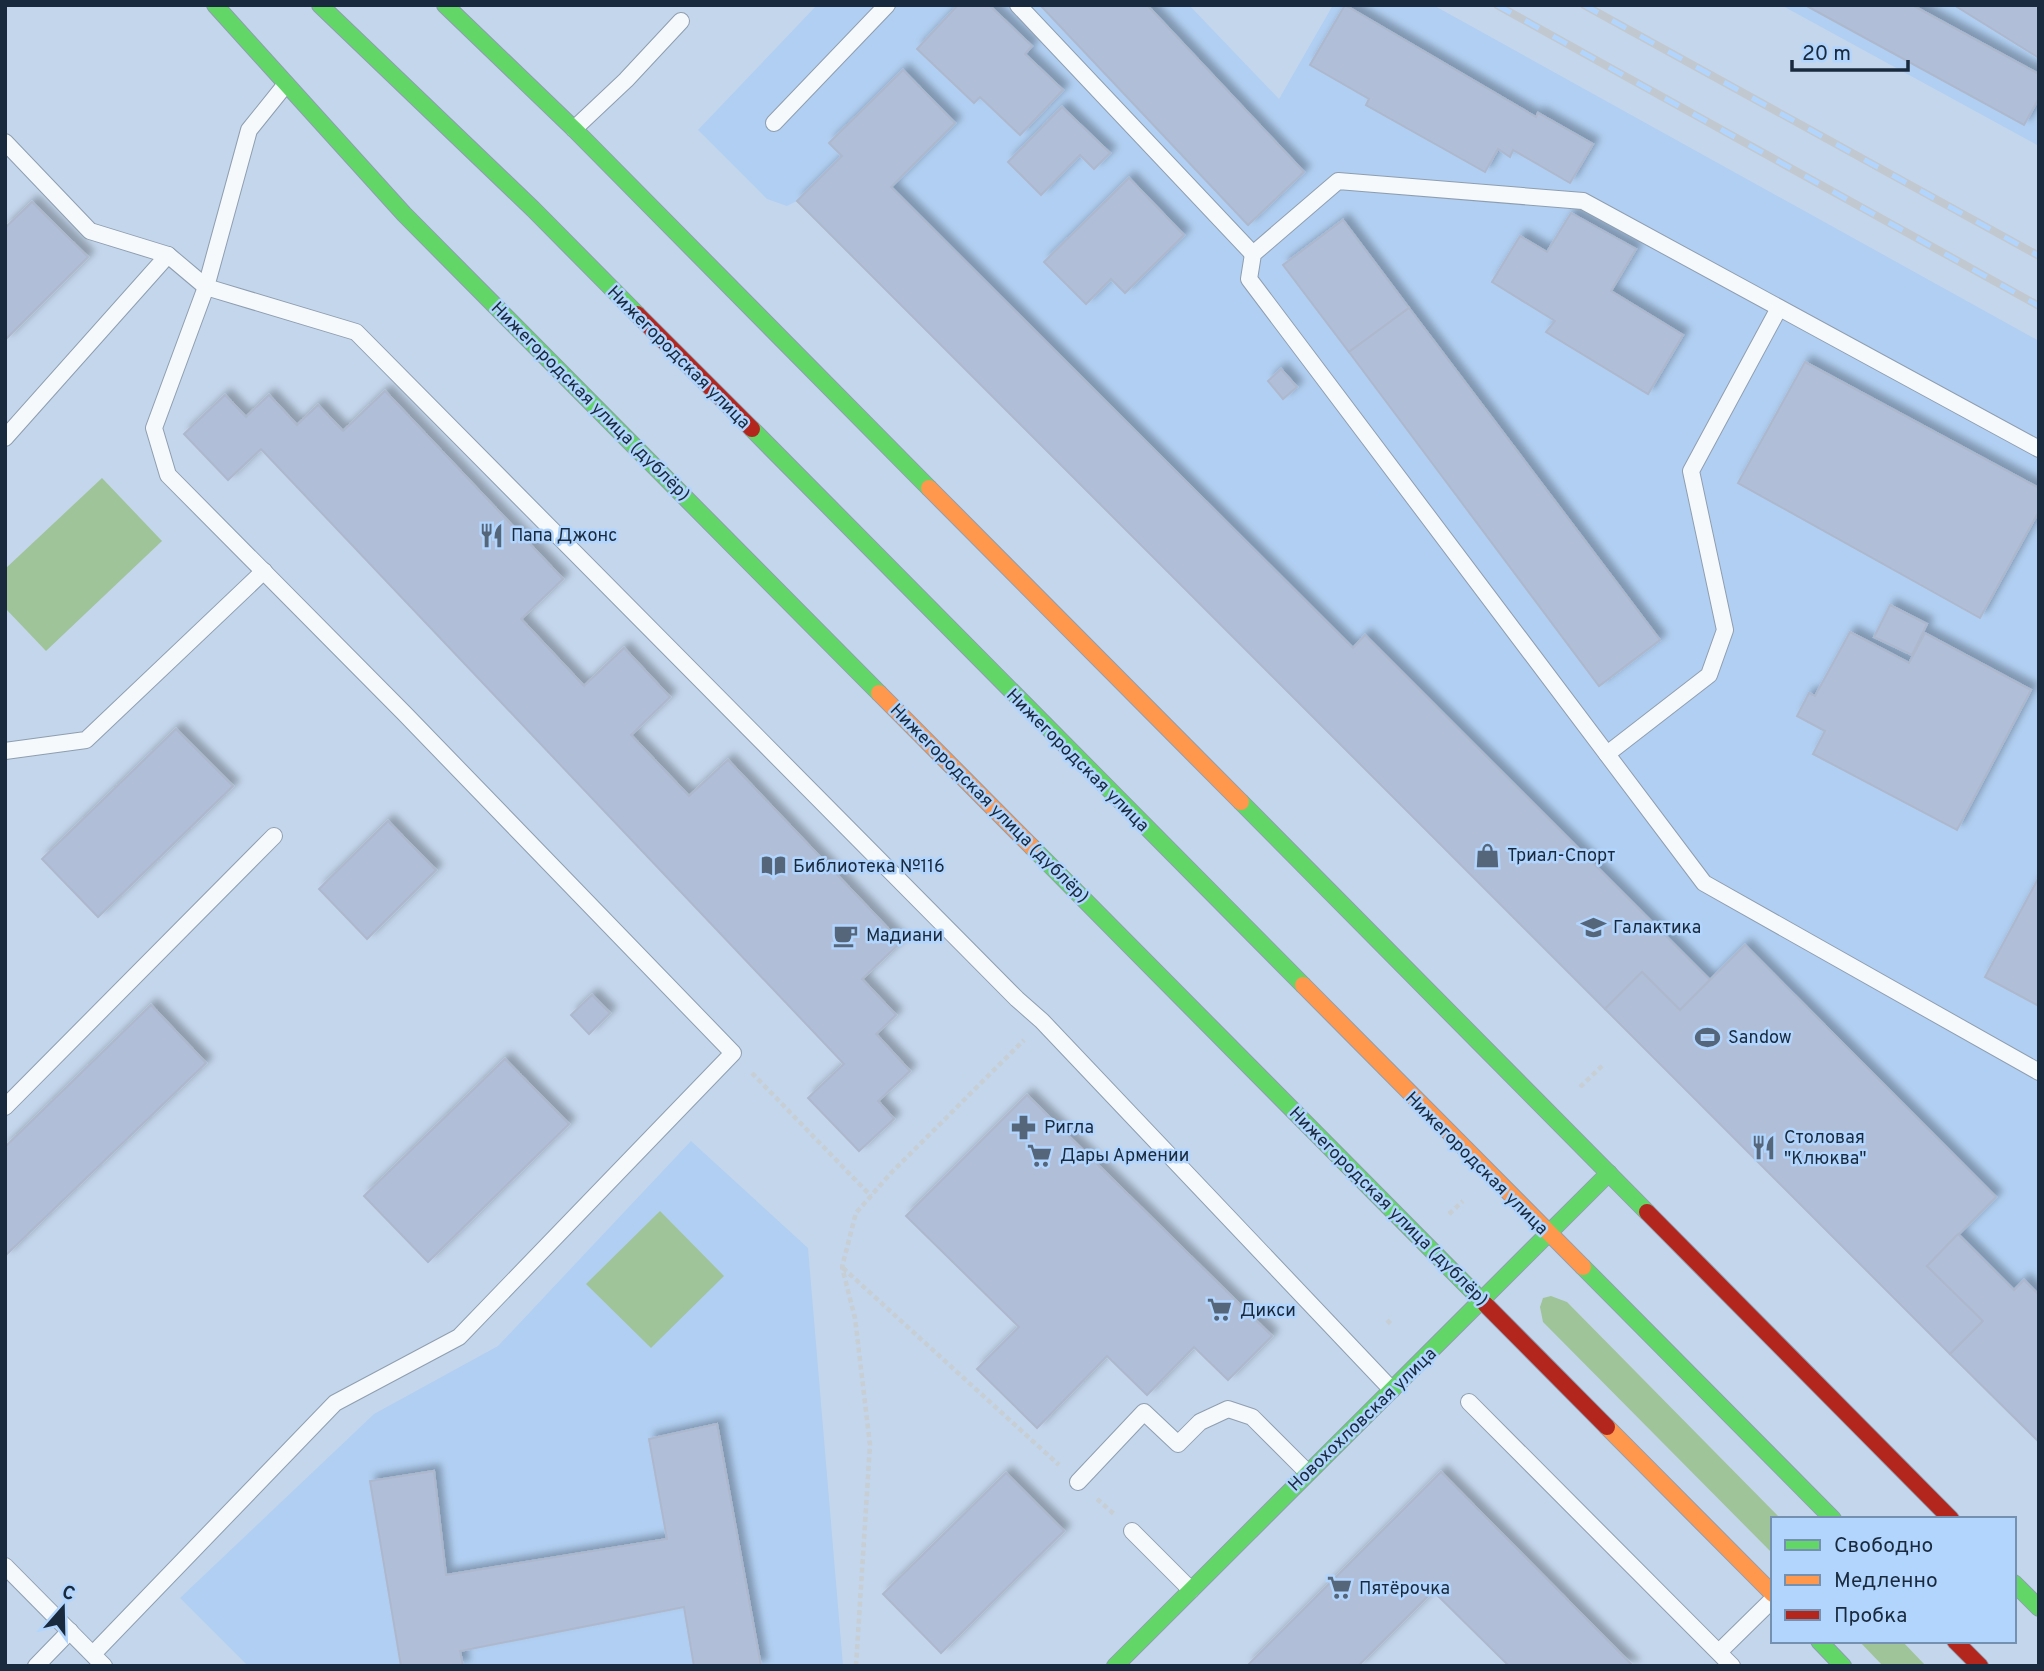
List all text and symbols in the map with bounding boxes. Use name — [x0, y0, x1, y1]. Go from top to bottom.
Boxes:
scale bar — [1792, 28, 1908, 72]
text: 20 m — [1802, 41, 1851, 68]
street label: Нижегородская улица — [601, 282, 754, 435]
street label: Нижегородская улица (дублёр) — [485, 298, 694, 507]
restaurant icon: Папа Джонс — [477, 521, 505, 549]
place label: Папа Джонс — [511, 525, 617, 548]
street label: Нижегородская улица — [1000, 685, 1153, 838]
street label: Нижегородская улица (дублёр) — [884, 700, 1093, 909]
shop icon: Триал-Спорт — [1473, 841, 1501, 869]
place label: Триал-Спорт — [1507, 845, 1616, 868]
library icon: Библиотека №116 — [759, 852, 787, 880]
place label: Библиотека №116 — [793, 856, 945, 879]
school or university icon: Галактика — [1579, 913, 1607, 941]
place label: Галактика — [1613, 917, 1701, 940]
cafe icon: Мадиани — [832, 921, 860, 949]
place label: Мадиани — [866, 925, 943, 948]
sports icon: Sandow — [1694, 1023, 1722, 1051]
place label: Sandow — [1728, 1027, 1792, 1050]
street label: Нижегородская улица — [1399, 1088, 1552, 1241]
street label: Нижегородская улица (дублёр) — [1283, 1103, 1492, 1312]
pharmacy icon: Ригла — [1010, 1113, 1038, 1141]
place label: Ригла — [1044, 1117, 1094, 1140]
place label: Столовая "Клюква" — [1784, 1127, 1867, 1171]
restaurant icon: Столовая "Клюква" — [1750, 1133, 1778, 1161]
supermarket icon: Дары Армении — [1026, 1141, 1054, 1169]
place label: Дары Армении — [1060, 1145, 1189, 1168]
supermarket icon: Дикси — [1206, 1296, 1234, 1324]
place label: Дикси — [1240, 1300, 1296, 1323]
street label: Новохохловская улица — [1284, 1343, 1442, 1497]
legend — [1771, 1517, 2016, 1643]
text: Свободно — [1834, 1533, 1933, 1560]
text: Медленно — [1834, 1568, 1938, 1595]
north arrow — [28, 1573, 98, 1643]
supermarket icon: Пятёрочка — [1325, 1574, 1353, 1602]
place label: Пятёрочка — [1359, 1578, 1450, 1601]
text: С — [58, 1581, 78, 1607]
text: Пробка — [1834, 1603, 1907, 1630]

